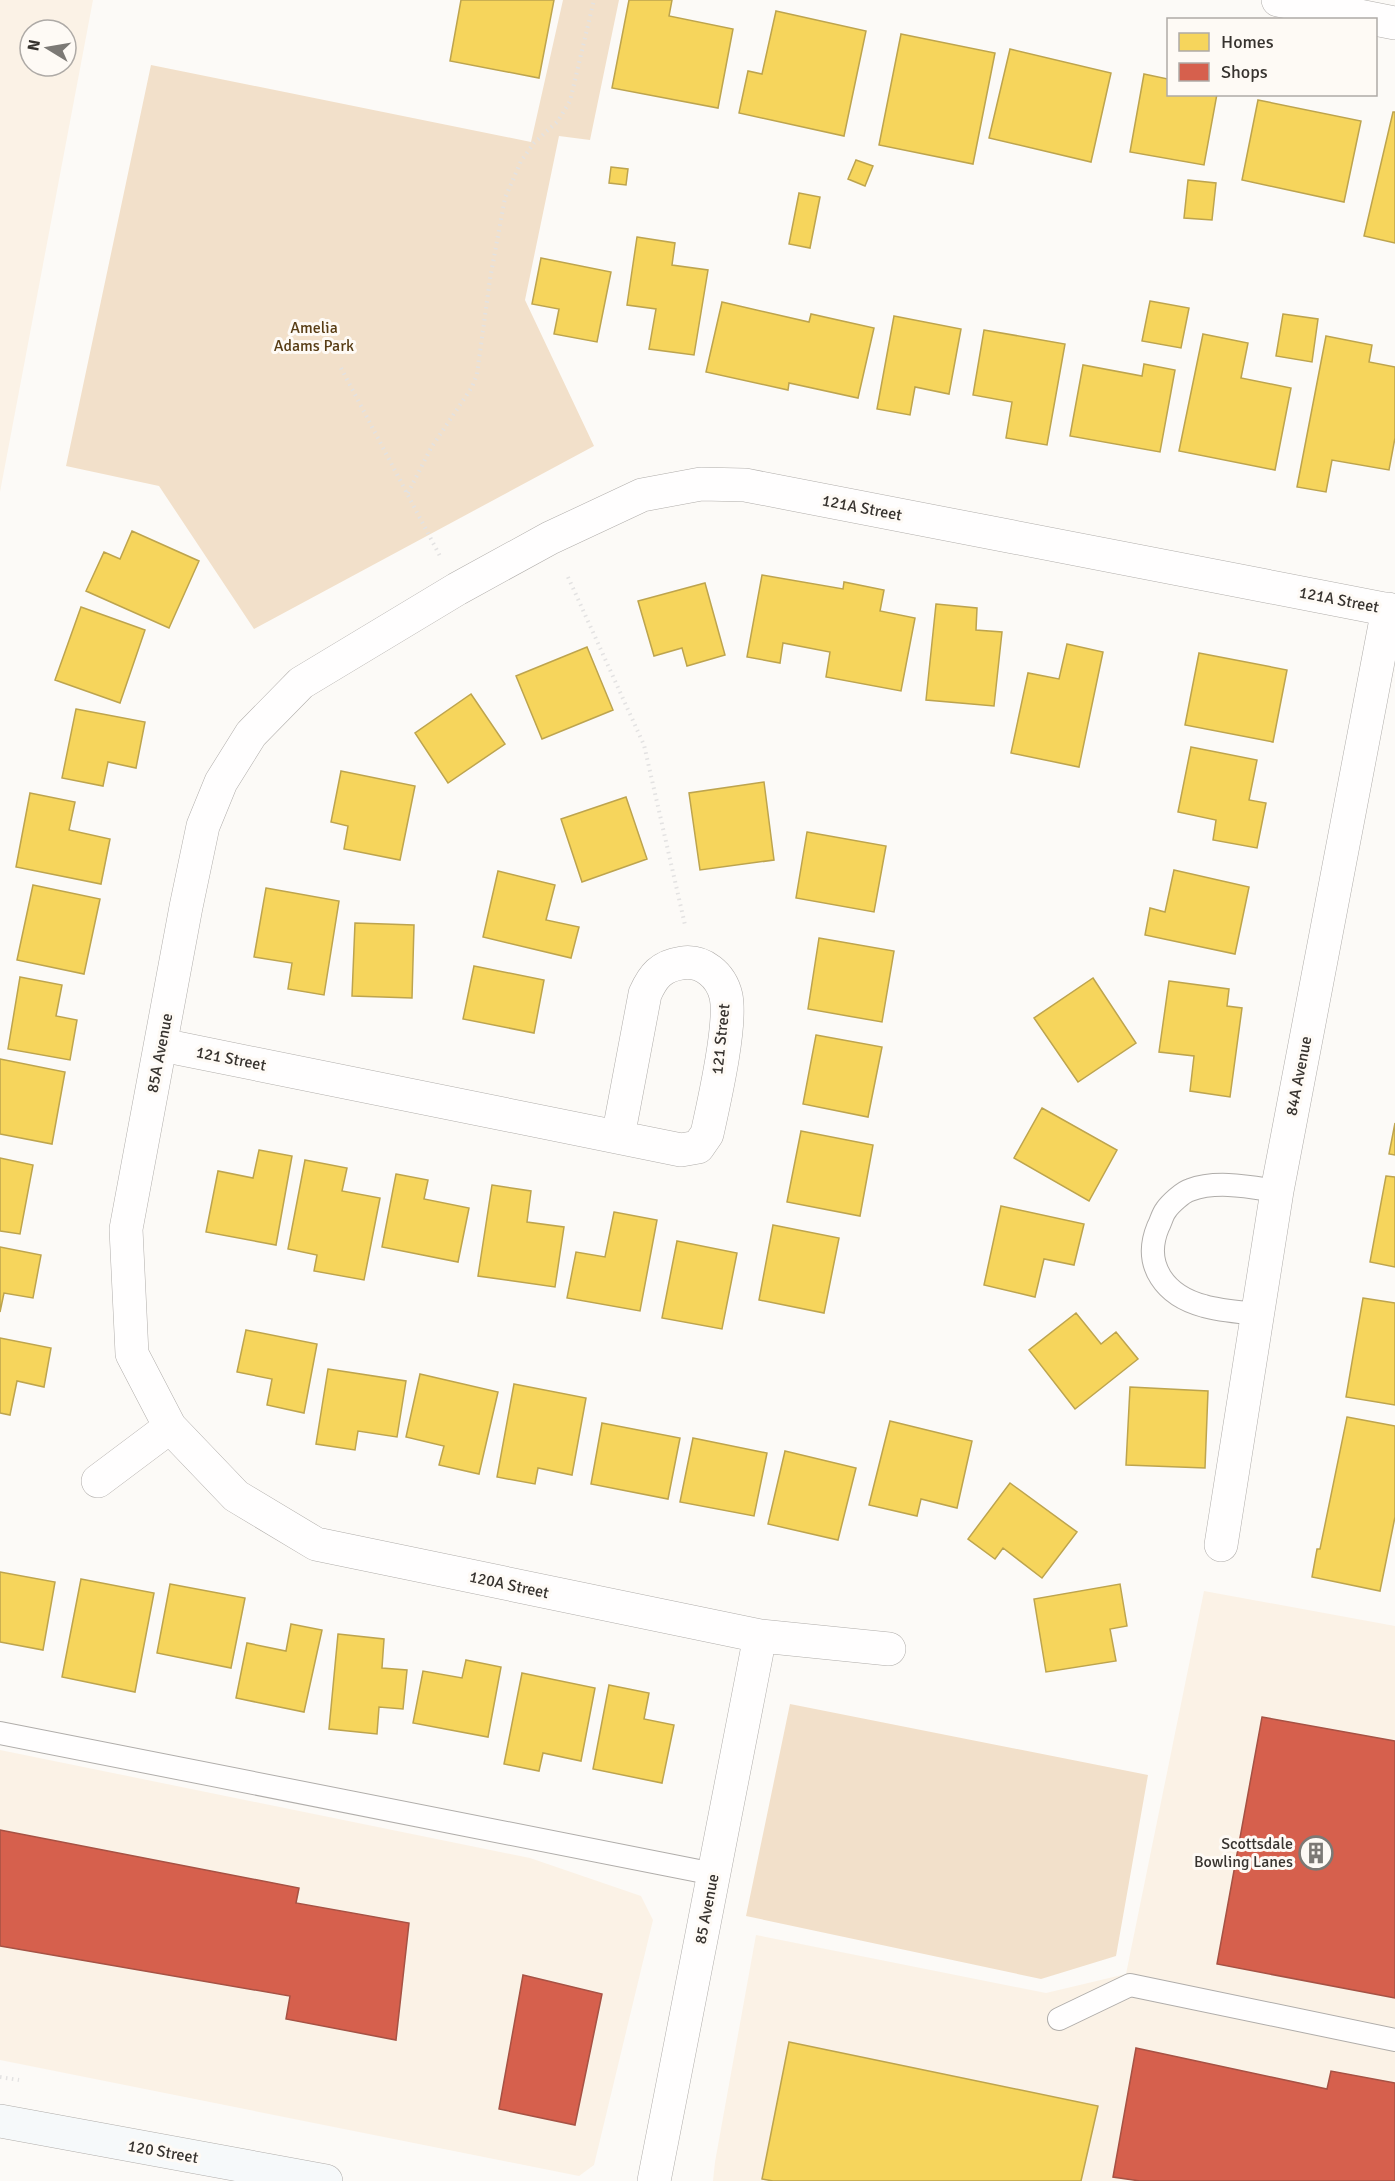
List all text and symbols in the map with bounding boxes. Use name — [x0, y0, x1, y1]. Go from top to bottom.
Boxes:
north arrow — [18, 18, 78, 78]
legend — [1167, 18, 1377, 96]
text: Homes — [1221, 31, 1274, 53]
text: N — [23, 38, 45, 53]
text: Shops — [1221, 61, 1268, 83]
park label: Amelia Adams Park — [274, 318, 354, 356]
street label: 121A Street — [820, 490, 904, 526]
street label: 121A Street — [1297, 582, 1381, 618]
street label: 121 Street — [707, 1002, 735, 1075]
street label: 85A Avenue — [142, 1012, 178, 1094]
street label: 84A Avenue — [1281, 1035, 1317, 1117]
street label: 121 Street — [194, 1042, 268, 1076]
street label: 120A Street — [467, 1567, 551, 1603]
place label: Scottsdale Bowling Lanes — [1194, 1834, 1293, 1872]
building icon: Scottsdale Bowling Lanes — [1298, 1835, 1334, 1871]
street label: 85 Avenue — [690, 1872, 724, 1946]
street label: 120 Street — [126, 2136, 200, 2168]

